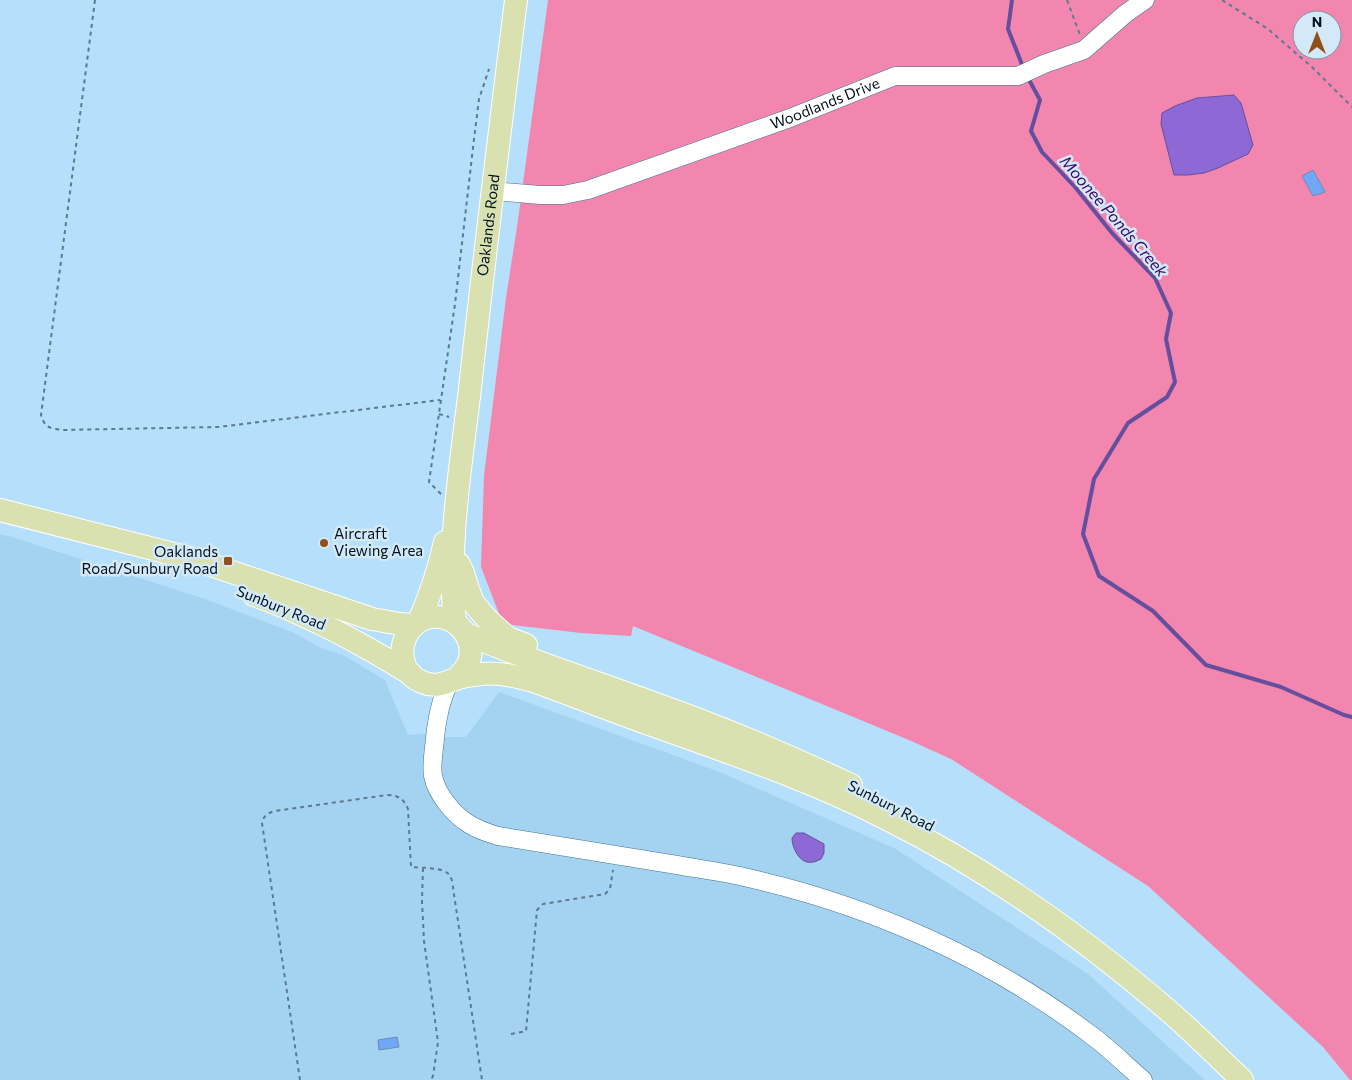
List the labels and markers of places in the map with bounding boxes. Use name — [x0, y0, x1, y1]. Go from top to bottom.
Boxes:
place label: Aircraft Viewing Area — [334, 524, 423, 559]
marker: Aircraft Viewing Area — [318, 537, 330, 549]
place label: Oaklands Road/Sunbury Road — [82, 542, 218, 577]
marker: Oaklands Road/Sunbury Road — [222, 555, 234, 567]

